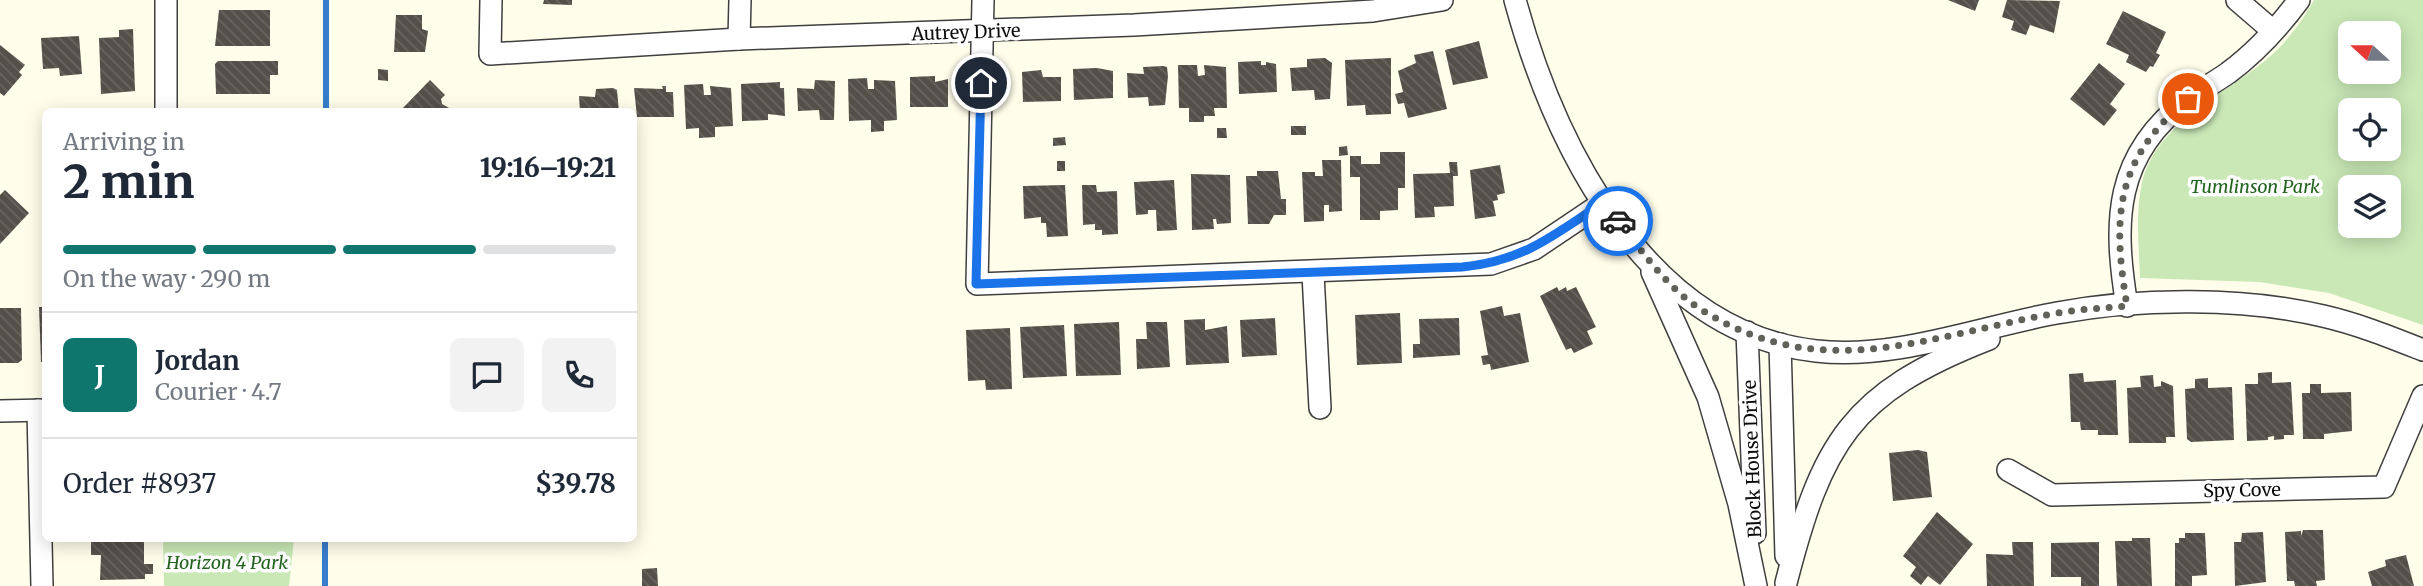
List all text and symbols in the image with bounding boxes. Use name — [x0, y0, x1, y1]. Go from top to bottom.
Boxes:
street label: Autrey Drive — [910, 19, 1021, 45]
north arrow — [2338, 21, 2401, 84]
map controls — [2338, 21, 2401, 238]
pin — [951, 53, 1011, 113]
icon: home — [962, 64, 1000, 102]
pin — [2158, 69, 2218, 129]
icon: bag — [2169, 80, 2207, 118]
button: locate — [2338, 98, 2401, 161]
text: Arriving in — [63, 127, 185, 156]
text: 19:16–19:21 — [480, 151, 616, 184]
text: 2 min — [63, 153, 195, 211]
park label: Tumlinson Park — [2190, 175, 2320, 198]
button: layers — [2338, 175, 2401, 238]
courier — [1583, 186, 1653, 256]
icon: car — [1599, 202, 1637, 240]
text: On the way · 290 m — [63, 264, 270, 293]
button: chat — [450, 338, 524, 412]
button: phone — [542, 338, 616, 412]
text: Jordan — [155, 344, 240, 377]
text: J — [95, 359, 105, 392]
text: Courier · 4.7 — [155, 377, 282, 406]
street label: Block House Drive — [1738, 380, 1766, 538]
text: Order #8937 — [63, 467, 216, 500]
text: $39.78 — [535, 467, 616, 500]
street label: Spy Cove — [2203, 478, 2281, 502]
park label: Horizon 4 Park — [165, 551, 288, 574]

